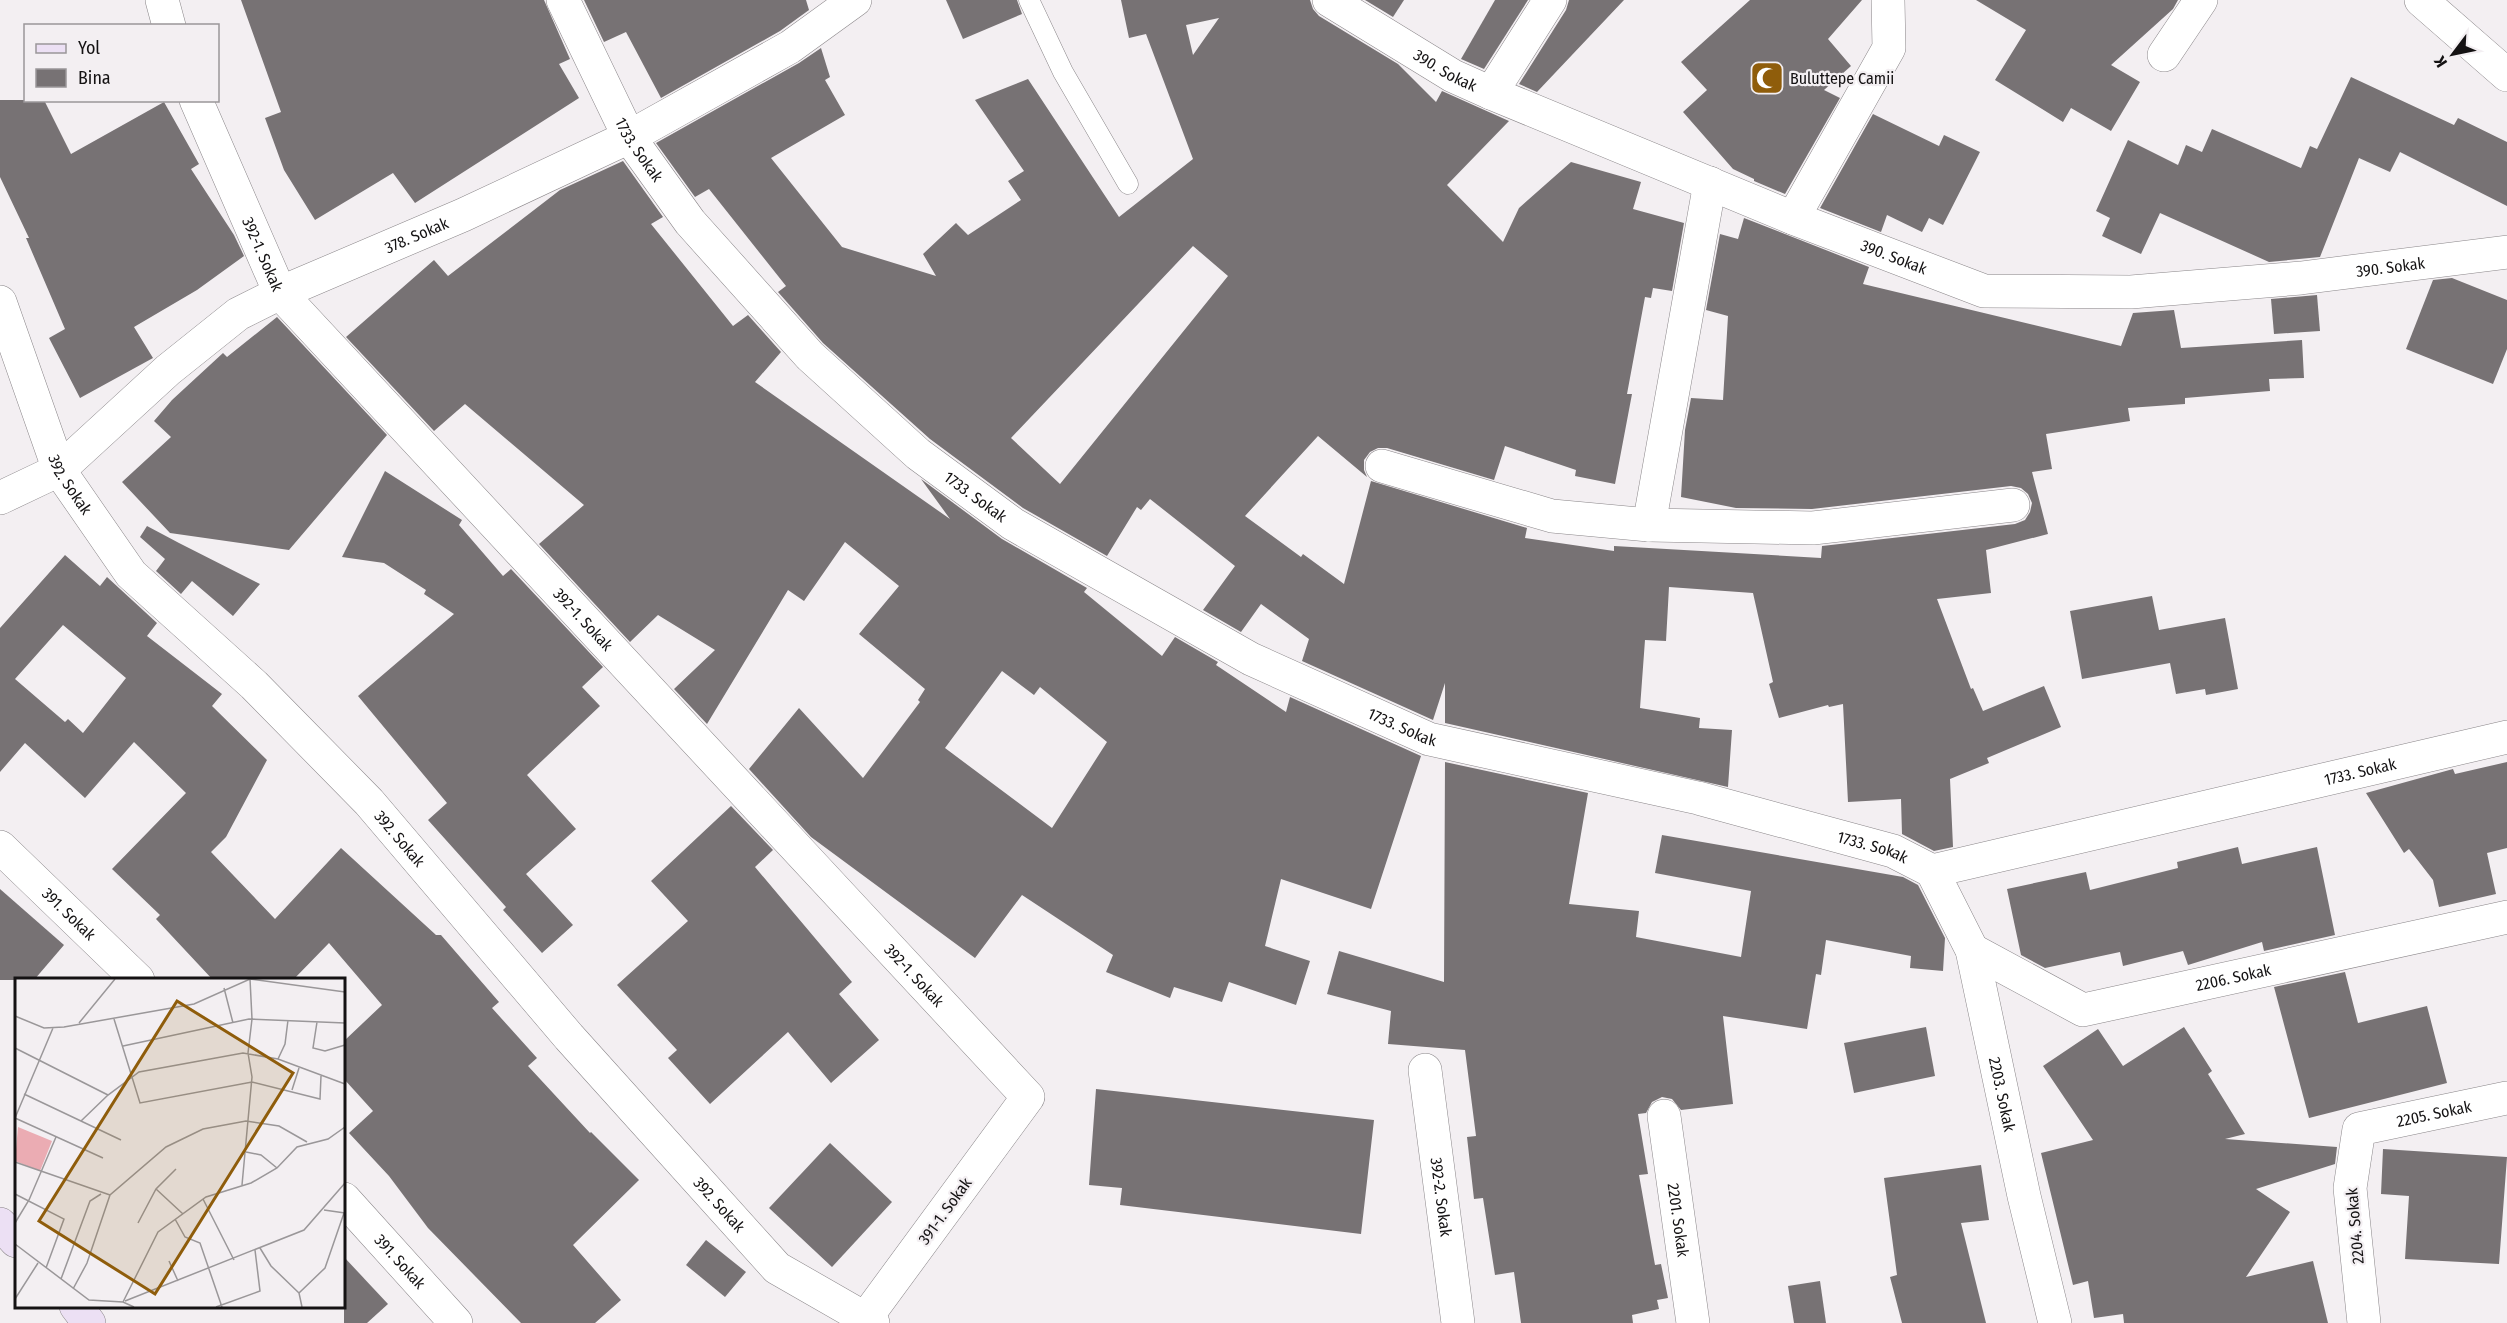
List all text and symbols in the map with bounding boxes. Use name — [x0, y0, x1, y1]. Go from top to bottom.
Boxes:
legend — [24, 24, 219, 102]
north arrow — [2423, 24, 2483, 84]
text: Yol — [78, 37, 100, 59]
street label: 390. Sokak — [1410, 45, 1480, 95]
text: K — [2430, 52, 2451, 71]
mosque icon: Buluttepe Camii — [1749, 60, 1785, 96]
text: Bina — [78, 67, 111, 89]
place label: Buluttepe Camii — [1790, 69, 1894, 88]
street label: 1733. Sokak — [611, 114, 668, 186]
street label: 378. Sokak — [382, 213, 452, 257]
street label: 392-1. Sokak — [239, 214, 288, 294]
street label: 390. Sokak — [1858, 235, 1930, 278]
street label: 390. Sokak — [2355, 253, 2426, 280]
street label: 392. Sokak — [45, 452, 97, 518]
street label: 1733. Sokak — [941, 467, 1011, 526]
street label: 392-1. Sokak — [550, 584, 618, 655]
street label: 1733. Sokak — [1365, 703, 1439, 750]
street label: 1733. Sokak — [2322, 754, 2398, 789]
street label: 392. Sokak — [371, 806, 429, 871]
street label: 1733. Sokak — [1835, 827, 1912, 867]
street label: 391. Sokak — [38, 884, 100, 944]
street label: 392-1. Sokak — [881, 940, 949, 1011]
street label: 2206. Sokak — [2194, 959, 2273, 995]
inset map — [15, 978, 345, 1308]
street label: 2203. Sokak — [1985, 1055, 2020, 1134]
street label: 2205. Sokak — [2395, 1096, 2474, 1130]
street label: 392-2. Sokak — [1427, 1156, 1456, 1238]
street label: 392. Sokak — [690, 1173, 750, 1236]
street label: 391-1. Sokak — [914, 1173, 976, 1248]
street label: 2201. Sokak — [1664, 1182, 1693, 1259]
street label: 2204. Sokak — [2342, 1187, 2368, 1265]
street label: 391. Sokak — [371, 1230, 430, 1293]

